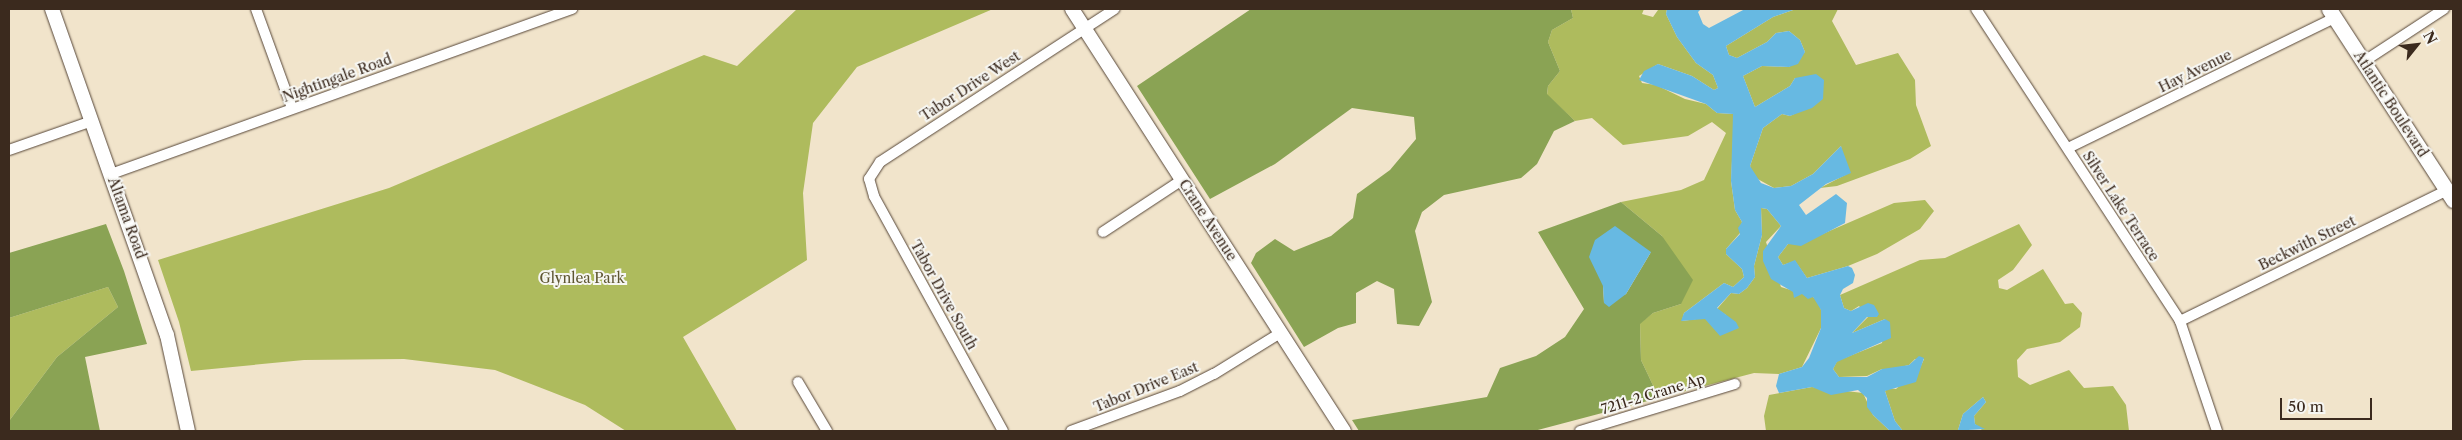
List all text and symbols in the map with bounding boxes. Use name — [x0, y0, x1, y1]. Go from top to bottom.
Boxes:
north arrow — [2392, 20, 2442, 70]
text: N — [2419, 28, 2441, 47]
street label: Hay Avenue — [2155, 46, 2235, 96]
street label: Tabor Drive West — [917, 47, 1023, 125]
street label: Atlantic Boulevard — [2350, 48, 2432, 160]
street label: Nightingale Road — [280, 50, 394, 106]
street label: Silver Lake Terrace — [2079, 148, 2163, 264]
street label: Altama Road — [104, 175, 150, 261]
street label: Crane Avenue — [1175, 176, 1241, 264]
street label: Beckwith Street — [2256, 212, 2358, 274]
street label: Tabor Drive South — [907, 237, 981, 353]
park label: Glynlea Park — [539, 270, 625, 286]
street label: Tabor Drive East — [1091, 358, 1201, 416]
street label: 7211-2 Crane Ap — [1599, 370, 1707, 418]
scale bar — [2282, 388, 2374, 420]
text: 50 m — [2288, 397, 2324, 416]

